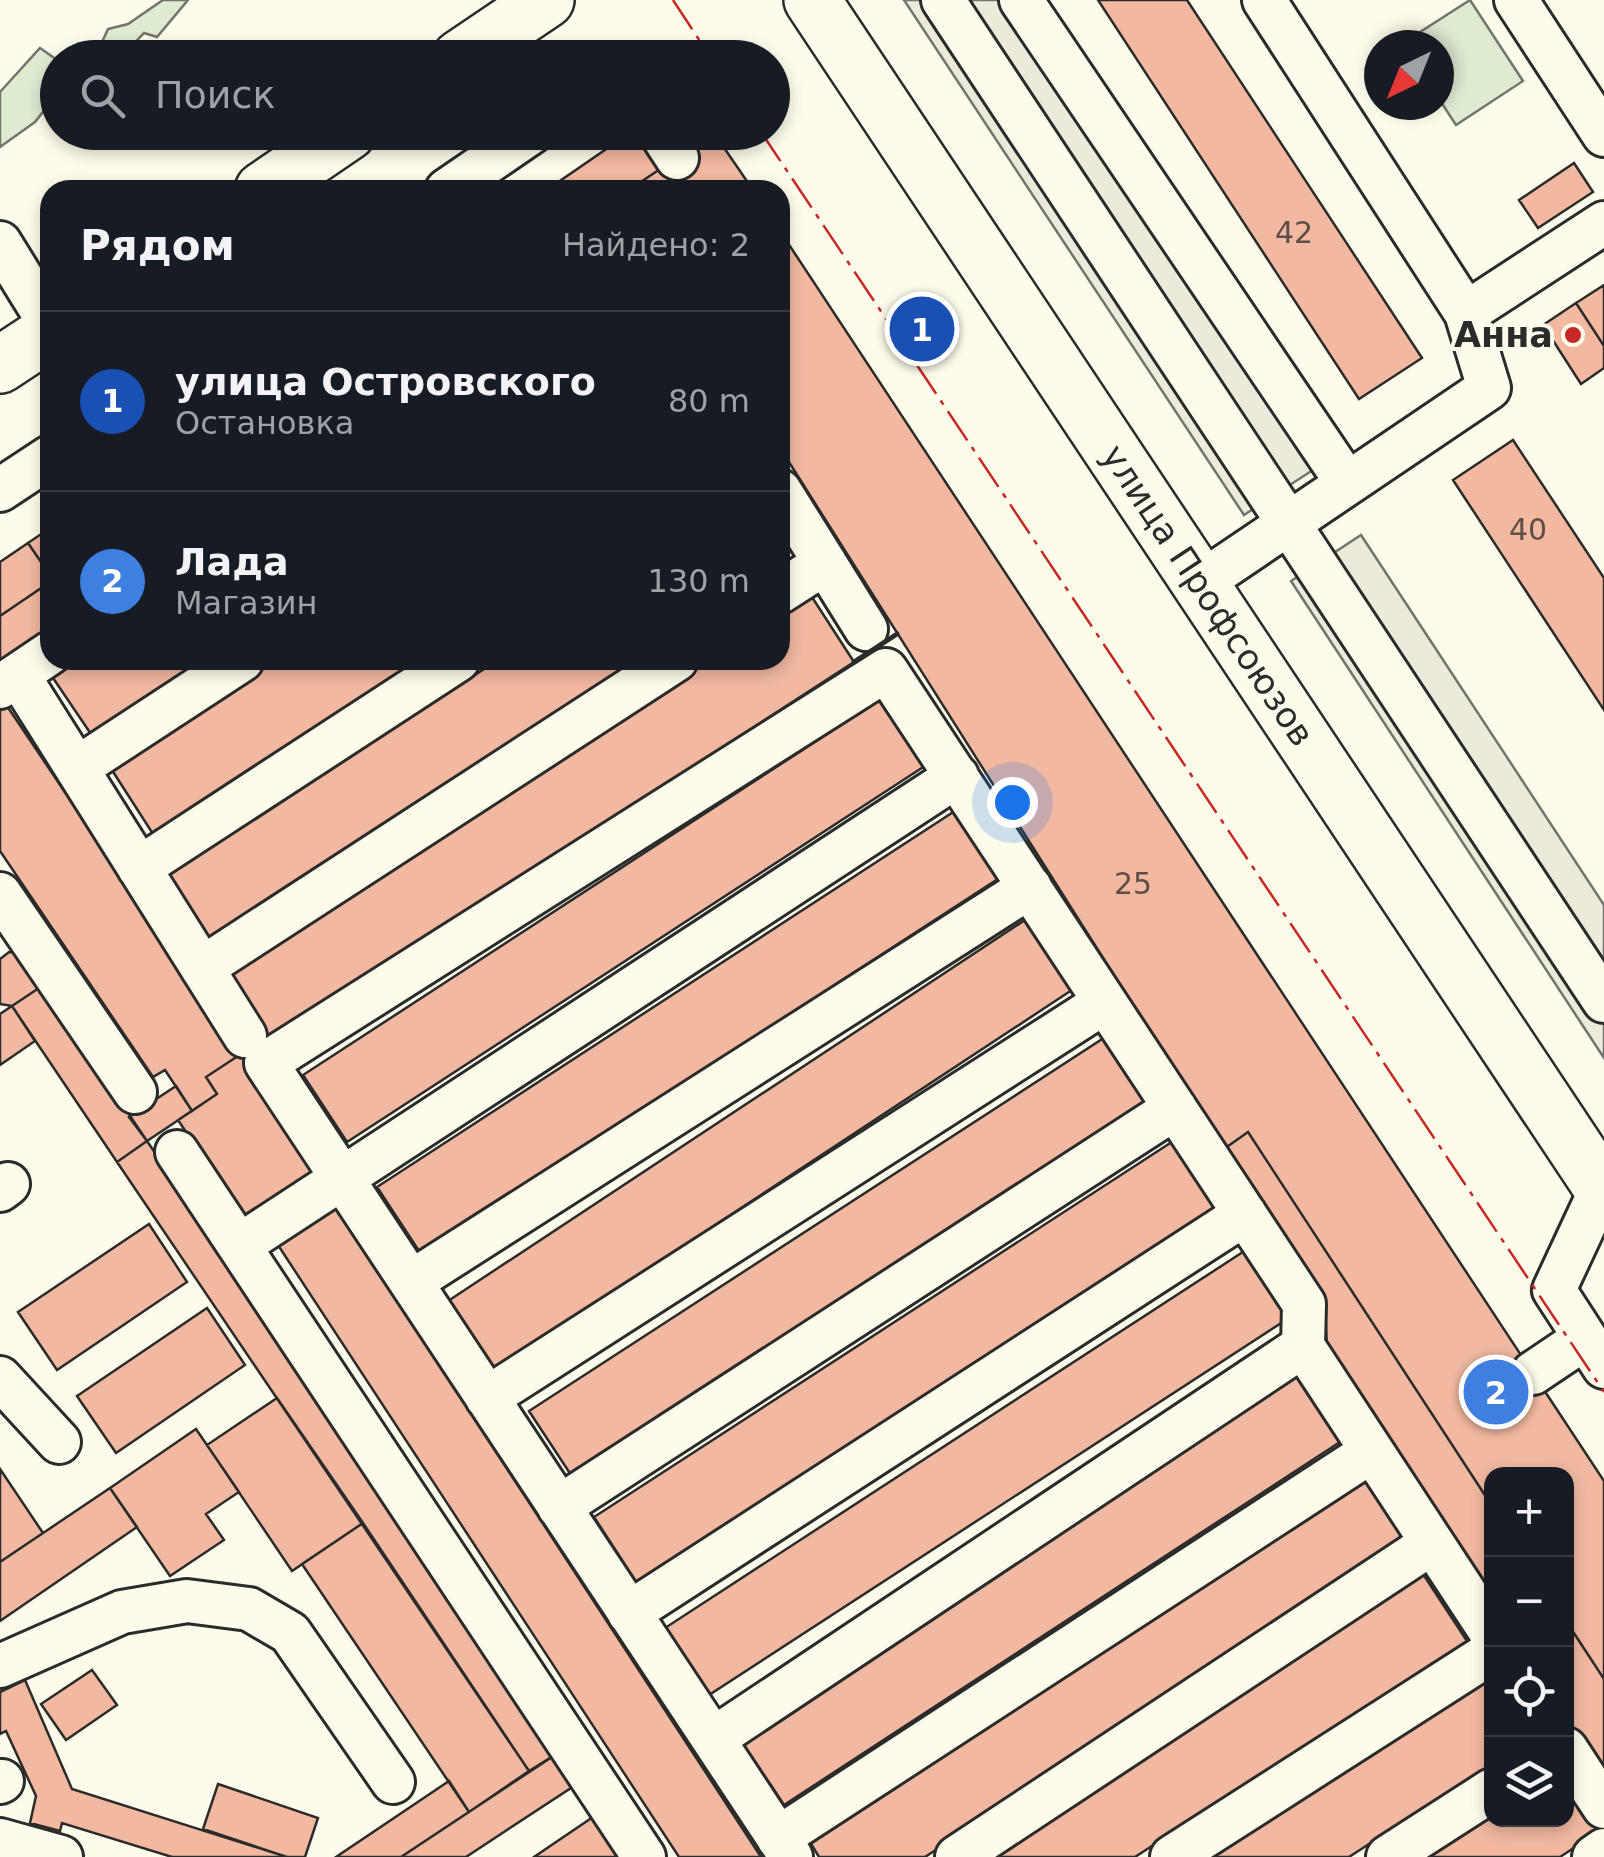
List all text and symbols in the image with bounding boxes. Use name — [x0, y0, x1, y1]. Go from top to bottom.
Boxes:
north arrow — [1364, 30, 1454, 120]
search box — [40, 40, 790, 150]
icon: search — [75, 68, 130, 123]
text: Поиск — [155, 73, 275, 117]
house number: 42 — [1275, 215, 1313, 250]
text: Рядом — [80, 221, 235, 270]
text: Найдено: 2 — [562, 226, 750, 264]
pin: 1 — [890, 292, 954, 366]
place label: Анна — [1454, 315, 1553, 355]
marker: Анна — [1562, 324, 1584, 346]
text: улица Островского — [175, 360, 596, 404]
text: 1 — [101, 382, 124, 420]
text: 80 m — [668, 382, 750, 420]
text: Остановка — [175, 404, 354, 442]
street label: улица Профсоюзов — [1094, 437, 1322, 753]
house number: 40 — [1509, 512, 1547, 547]
text: Лада — [175, 540, 289, 584]
text: 2 — [101, 562, 124, 600]
text: 130 m — [648, 562, 750, 600]
text: Магазин — [175, 584, 317, 622]
your location — [987, 777, 1038, 828]
house number: 25 — [1114, 866, 1152, 901]
pin: 2 — [1464, 1354, 1528, 1430]
map controls — [1484, 1467, 1574, 1827]
button: + — [1484, 1467, 1574, 1557]
button: − — [1484, 1557, 1574, 1647]
button: locate — [1484, 1647, 1574, 1737]
button: layers — [1484, 1737, 1574, 1827]

